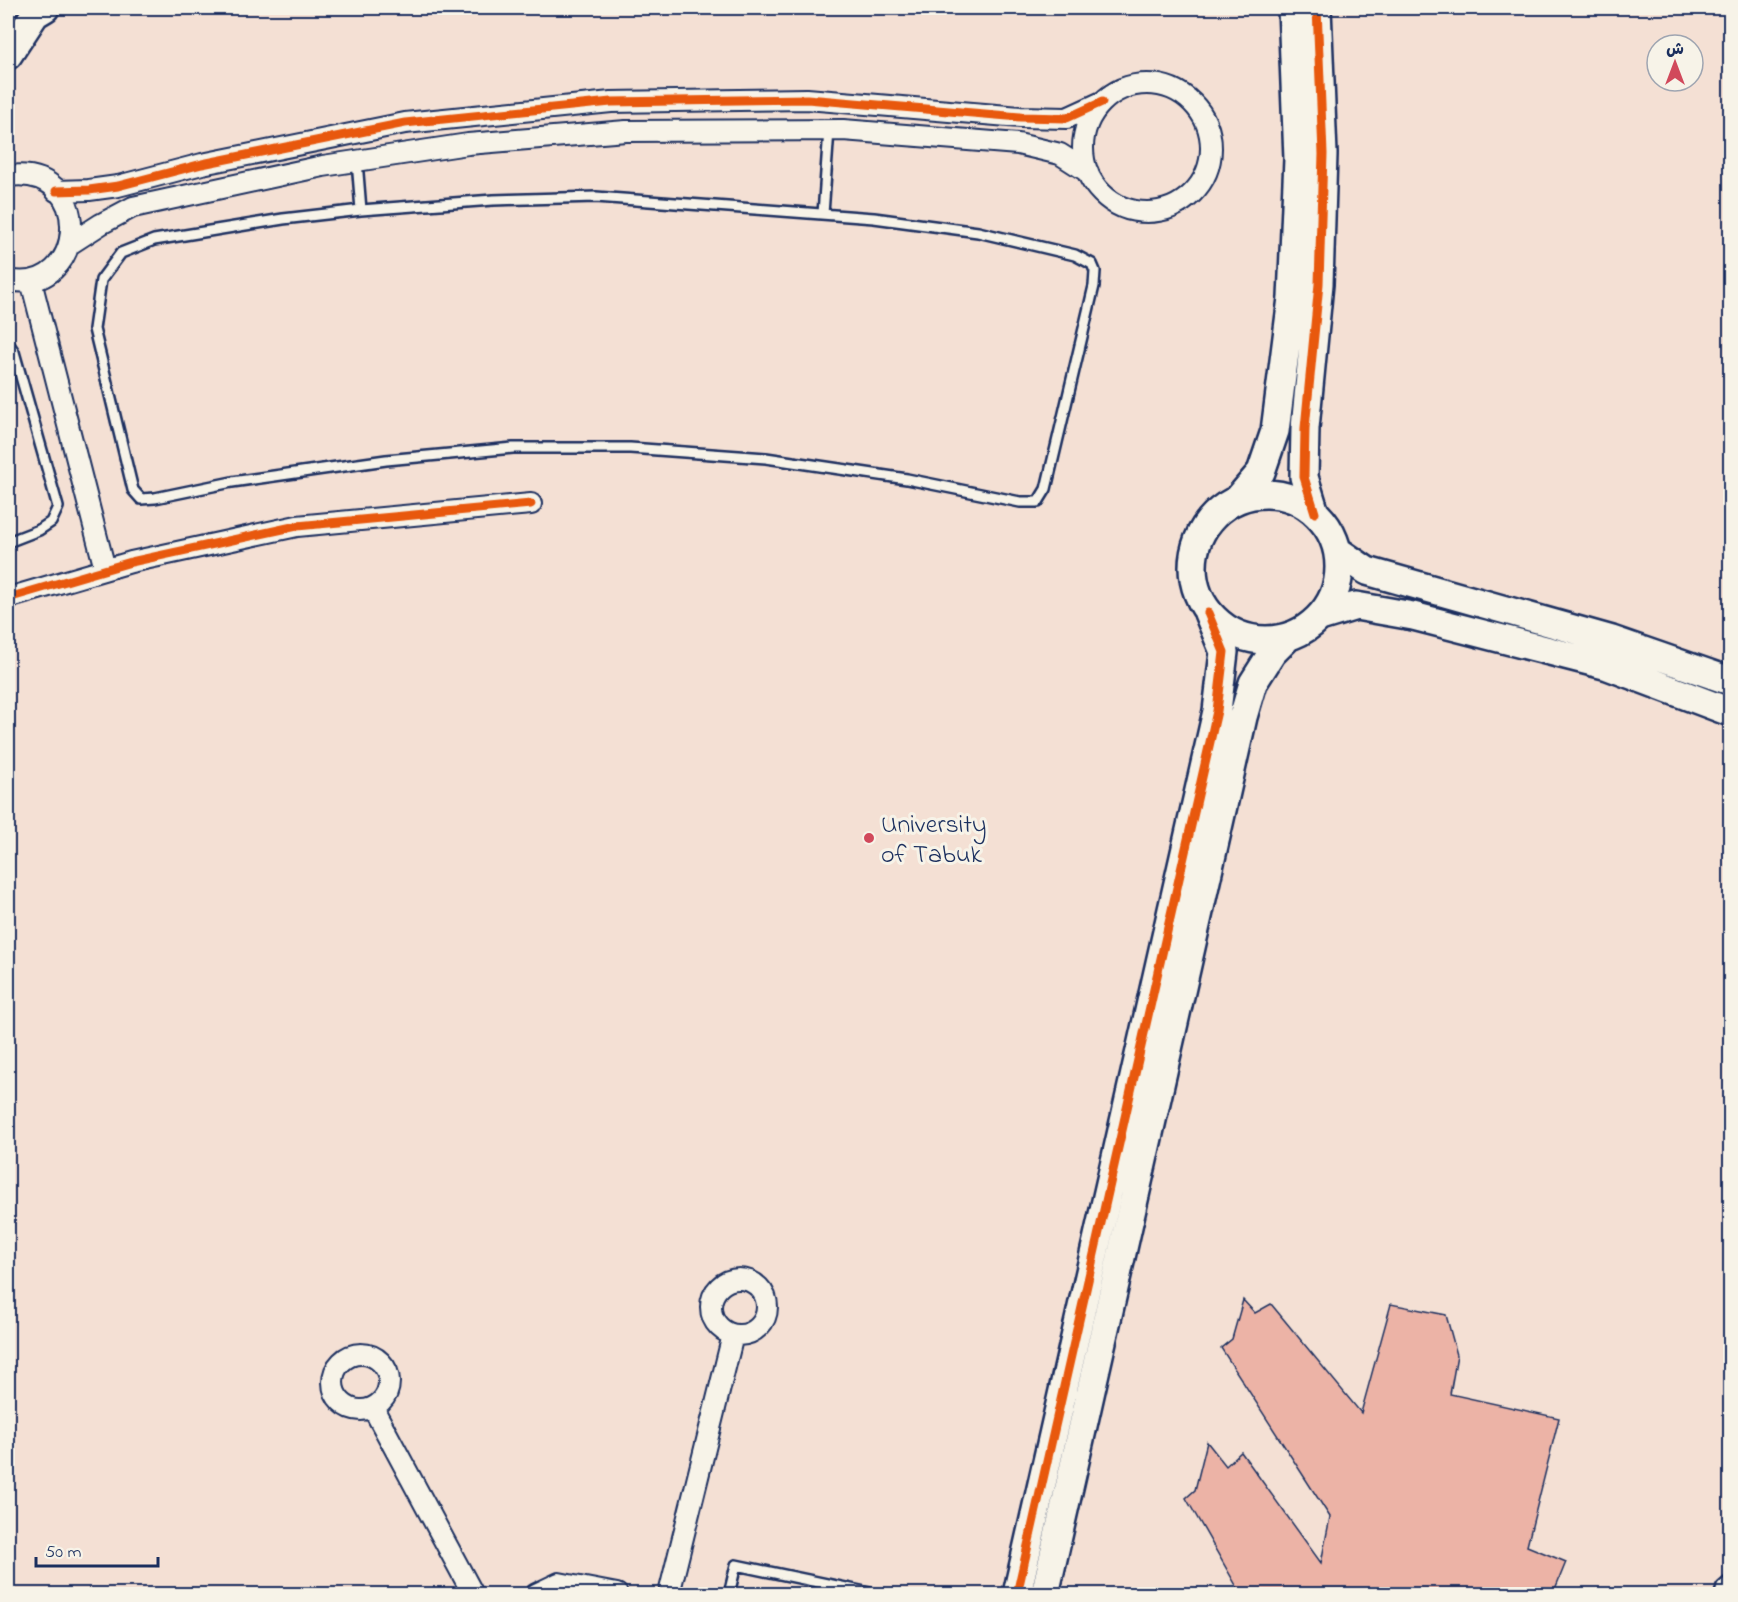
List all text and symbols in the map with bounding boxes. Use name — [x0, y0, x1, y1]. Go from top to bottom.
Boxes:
north arrow — [1645, 33, 1705, 93]
text: ش — [1666, 38, 1684, 62]
place label: University of Tabuk — [881, 807, 987, 875]
marker: University of Tabuk — [862, 831, 876, 845]
scale bar — [36, 1530, 158, 1568]
text: 50 m — [45, 1540, 82, 1566]

